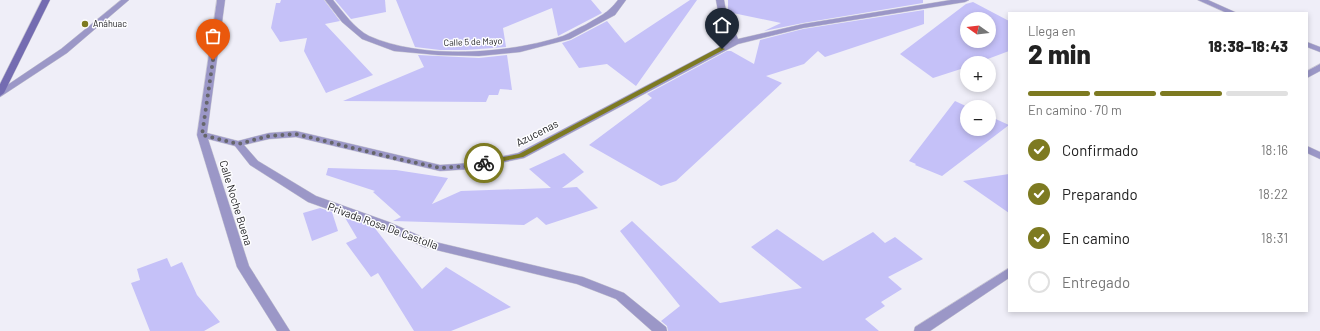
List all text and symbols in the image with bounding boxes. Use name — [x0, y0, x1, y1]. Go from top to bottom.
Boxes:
pin — [705, 8, 739, 49]
north arrow — [960, 12, 996, 48]
map controls — [960, 12, 996, 136]
icon: home — [711, 14, 733, 36]
place label: Anáhuac — [93, 18, 127, 29]
marker: Anáhuac — [80, 19, 90, 29]
pin — [196, 19, 230, 60]
text: Llega en — [1028, 23, 1075, 39]
icon: bag — [202, 25, 224, 47]
street label: Calle 5 de Mayo — [444, 35, 503, 48]
text: 18:38–18:43 — [1208, 37, 1288, 55]
text: 2 min — [1028, 38, 1091, 69]
button: + — [960, 56, 996, 92]
button: − — [960, 100, 996, 136]
text: En camino · 70 m — [1028, 102, 1122, 118]
street label: Azucenas — [513, 116, 560, 149]
icon: check — [1028, 139, 1050, 161]
text: Confirmado — [1062, 141, 1138, 159]
text: 18:16 — [1261, 142, 1288, 158]
courier — [464, 143, 504, 183]
icon: bike — [473, 152, 495, 174]
street label: Calle Noche Buena — [217, 159, 256, 247]
icon: check — [1028, 183, 1050, 205]
text: Preparando — [1062, 185, 1138, 203]
text: 18:22 — [1258, 186, 1288, 202]
street label: Privada Rosa De Castolla — [326, 199, 440, 252]
icon: check — [1028, 227, 1050, 249]
text: En camino — [1062, 229, 1130, 247]
text: 18:31 — [1261, 230, 1288, 246]
text: Entregado — [1062, 273, 1130, 291]

